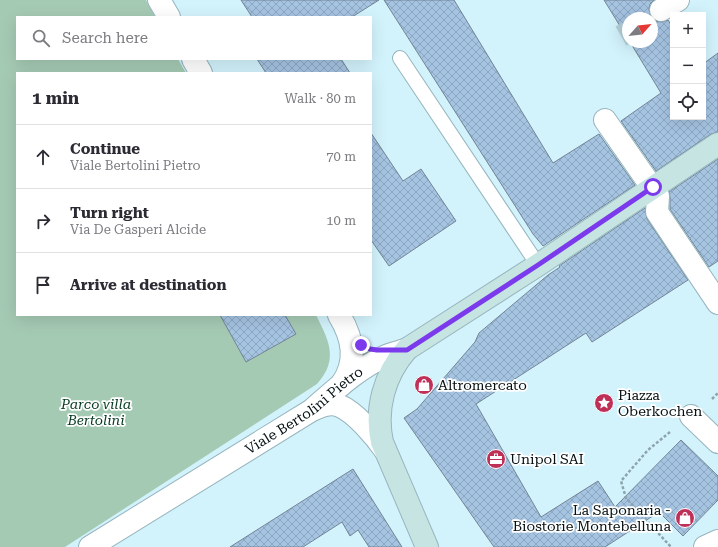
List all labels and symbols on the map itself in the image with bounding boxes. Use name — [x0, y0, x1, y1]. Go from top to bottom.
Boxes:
north arrow — [622, 12, 658, 48]
route start — [644, 178, 662, 196]
route end — [352, 336, 370, 354]
street label: Viale Bertolini Pietro — [242, 363, 366, 457]
shop icon: Altromercato — [413, 374, 435, 396]
place label: Altromercato — [438, 377, 527, 393]
place label: Piazza Oberkochen — [618, 387, 702, 419]
place icon: Piazza Oberkochen — [593, 392, 615, 414]
park label: Parco villa Bertolini — [60, 396, 131, 428]
office icon: Unipol SAI — [485, 448, 507, 470]
place label: Unipol SAI — [510, 451, 584, 467]
place label: La Saponaria - Biostorie Montebelluna — [513, 502, 671, 534]
shop icon: La Saponaria - Biostorie Montebelluna — [674, 507, 696, 529]

